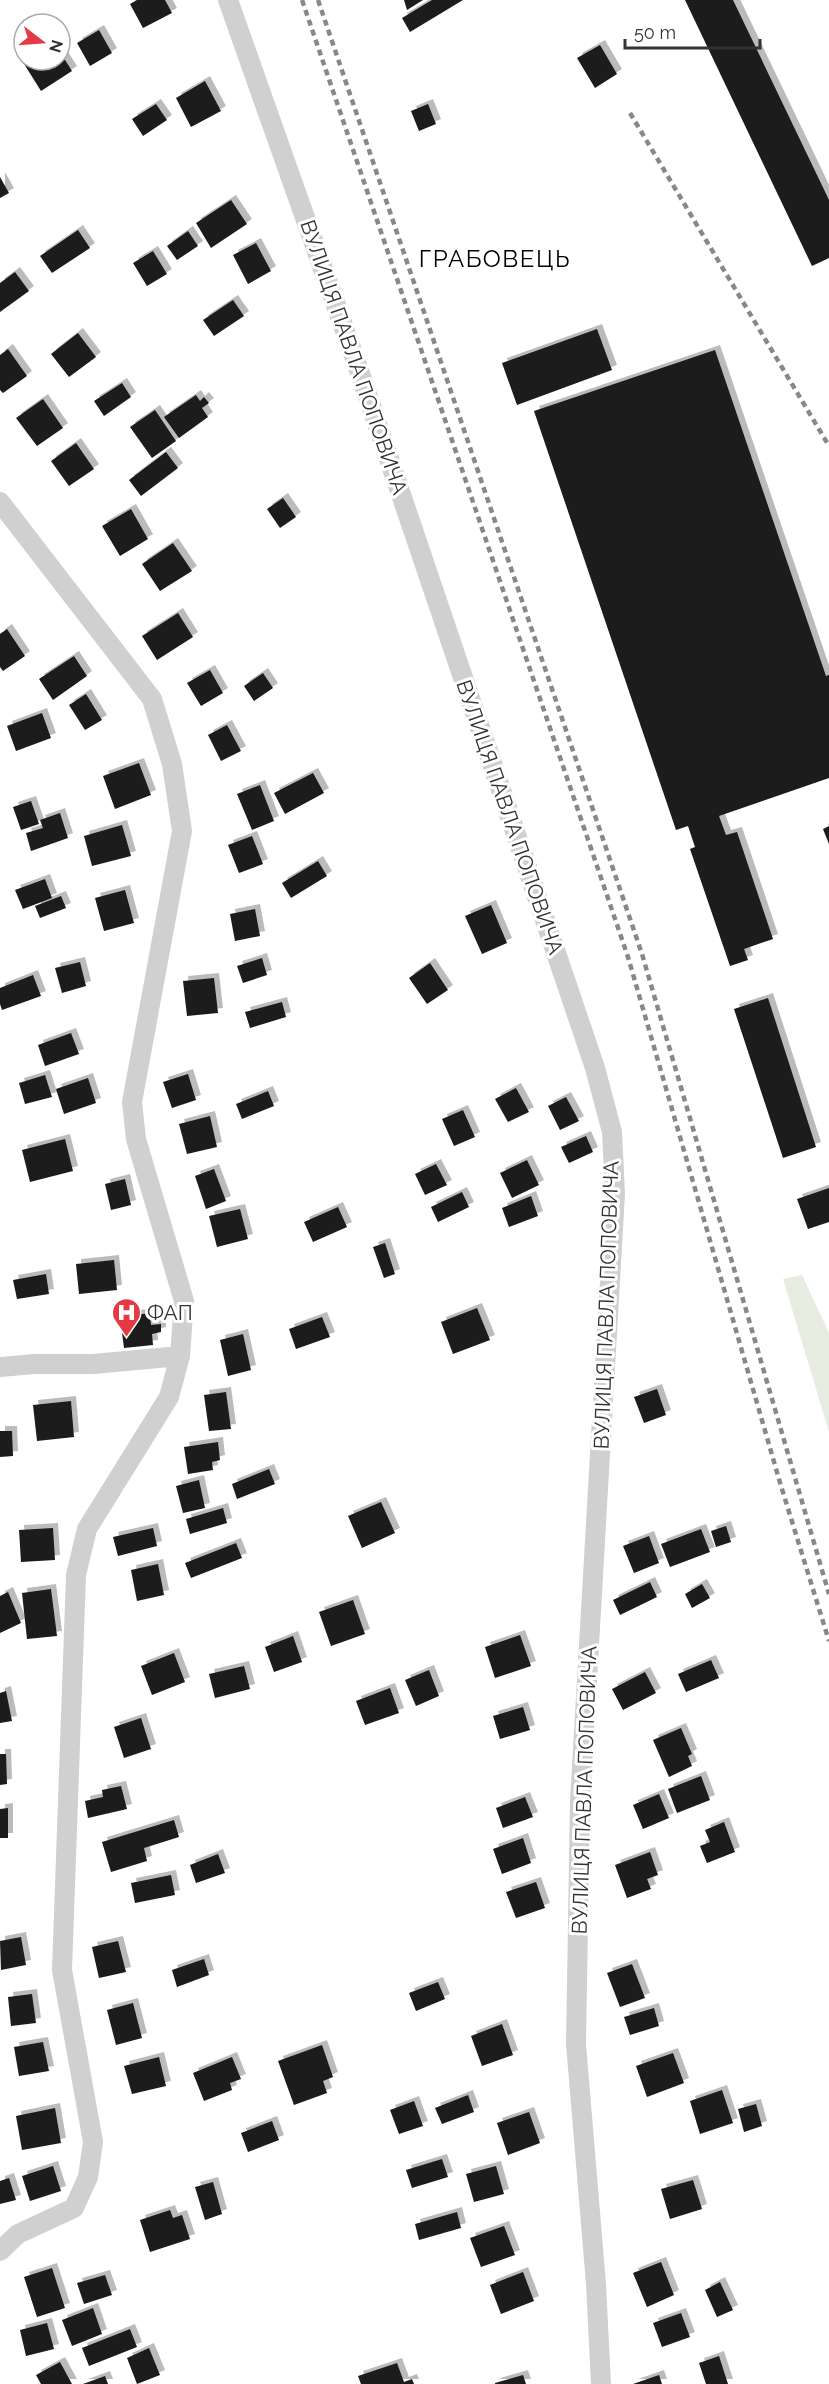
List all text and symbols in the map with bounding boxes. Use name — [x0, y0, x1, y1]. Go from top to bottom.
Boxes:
north arrow — [12, 12, 72, 72]
scale bar — [625, 12, 760, 50]
text: 50 m — [634, 22, 676, 43]
text: N — [45, 38, 67, 55]
street label: ВУЛИЦЯ ПАВЛА ПОПОВИЧА — [295, 216, 413, 498]
district label: ГРАБОВЕЦЬ — [419, 244, 571, 273]
street label: ВУЛИЦЯ ПАВЛА ПОПОВИЧА — [451, 676, 569, 958]
street label: ВУЛИЦЯ ПАВЛА ПОПОВИЧА — [588, 1160, 624, 1450]
hospital icon: ФАП — [110, 1296, 142, 1338]
place label: ФАП — [147, 1300, 193, 1325]
street label: ВУЛИЦЯ ПАВЛА ПОПОВИЧА — [566, 1645, 602, 1935]

